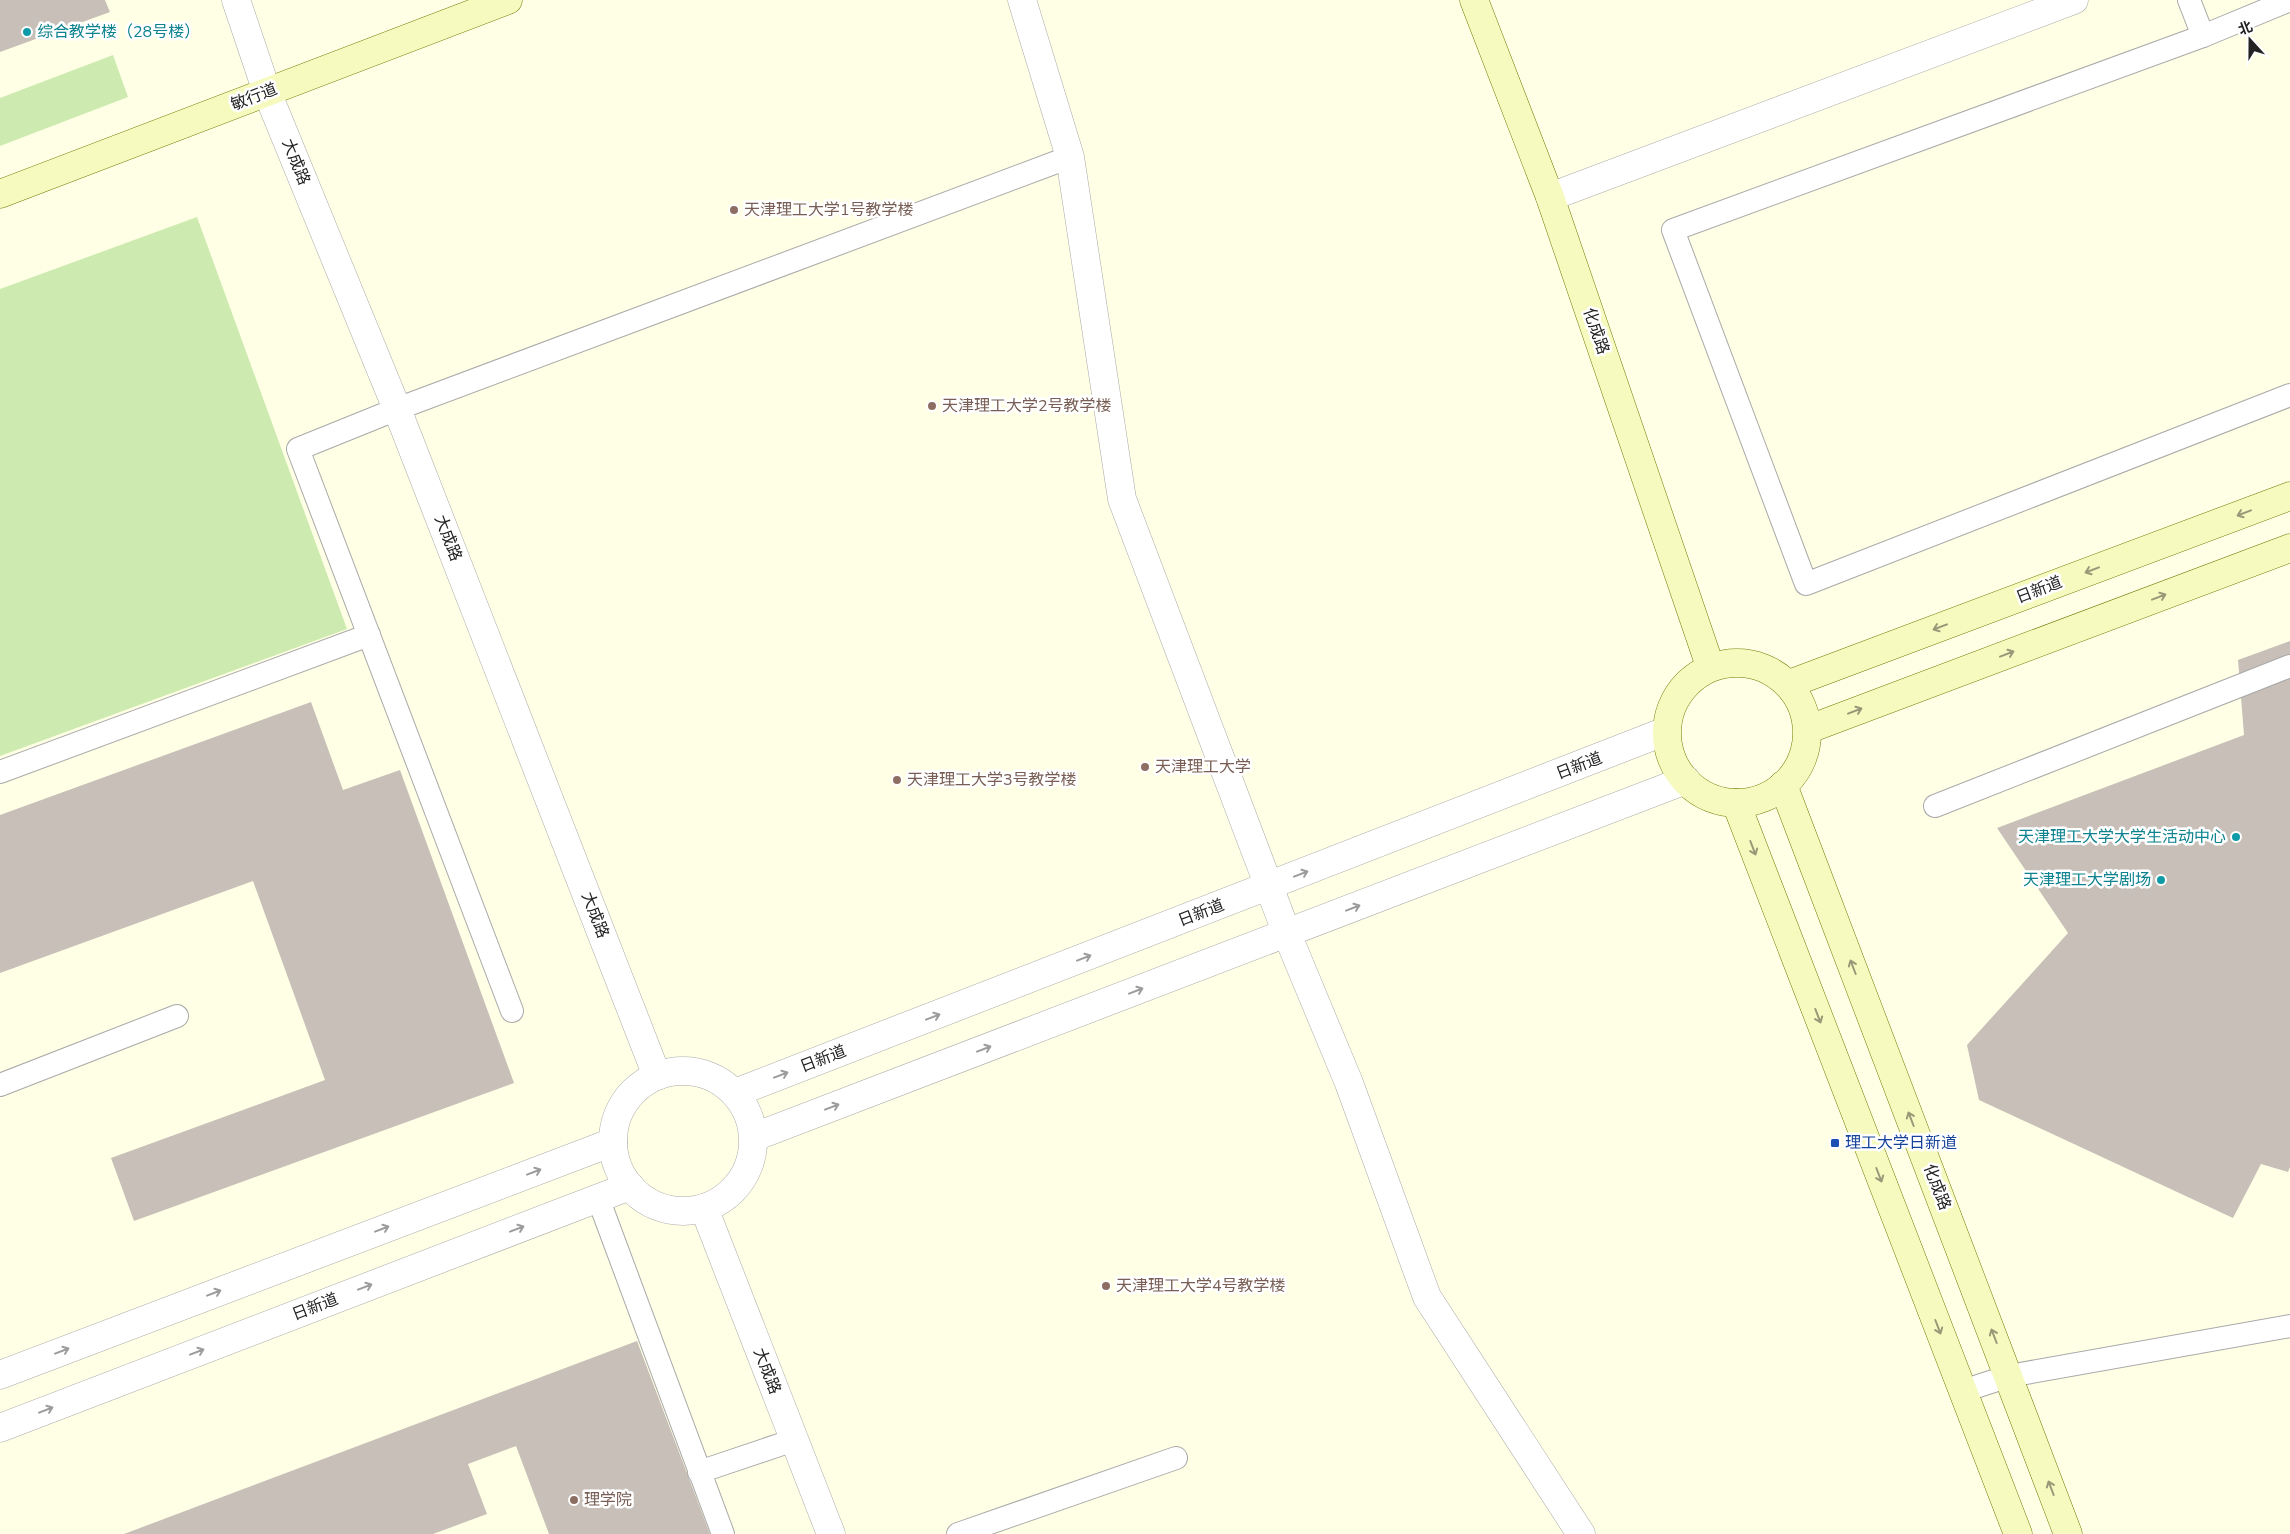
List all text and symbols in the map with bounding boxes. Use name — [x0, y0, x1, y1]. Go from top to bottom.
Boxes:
north arrow — [2225, 15, 2275, 65]
text: 北 — [2236, 17, 2255, 40]
place label: 综合教学楼（28号楼） — [37, 21, 200, 43]
marker: 综合教学楼（28号楼） — [21, 26, 33, 38]
street label: 敏行道 — [228, 78, 280, 116]
street label: 大成路 — [277, 136, 315, 188]
place label: 天津理工大学1号教学楼 — [744, 199, 914, 221]
marker: 天津理工大学1号教学楼 — [728, 204, 740, 216]
street label: 化成路 — [1578, 305, 1614, 357]
place label: 天津理工大学2号教学楼 — [942, 395, 1112, 417]
marker: 天津理工大学2号教学楼 — [926, 400, 938, 412]
one-way arrow — [2237, 509, 2253, 518]
street label: 大成路 — [429, 512, 467, 564]
one-way arrow — [2085, 566, 2100, 575]
street label: 日新道 — [2013, 571, 2065, 609]
one-way arrow — [2151, 592, 2166, 601]
one-way arrow — [1933, 623, 1948, 633]
one-way arrow — [1999, 649, 2014, 658]
one-way arrow — [1847, 706, 1862, 715]
street label: 日新道 — [1553, 747, 1605, 785]
place label: 天津理工大学 — [1155, 756, 1251, 778]
marker: 天津理工大学 — [1139, 761, 1151, 773]
place label: 天津理工大学3号教学楼 — [907, 769, 1077, 791]
marker: 天津理工大学3号教学楼 — [891, 774, 903, 786]
place label: 天津理工大学大学生活动中心 — [2018, 826, 2226, 848]
marker: 天津理工大学大学生活动中心 — [2230, 831, 2242, 843]
one-way arrow — [1749, 840, 1758, 856]
one-way arrow — [1293, 869, 1308, 879]
place label: 天津理工大学剧场 — [2023, 869, 2151, 891]
marker: 天津理工大学剧场 — [2155, 874, 2167, 886]
street label: 大成路 — [576, 889, 614, 941]
street label: 日新道 — [1175, 894, 1227, 932]
one-way arrow — [1345, 903, 1360, 912]
one-way arrow — [1076, 953, 1091, 962]
one-way arrow — [1848, 960, 1857, 976]
one-way arrow — [1128, 986, 1143, 995]
one-way arrow — [1814, 1008, 1823, 1024]
one-way arrow — [925, 1011, 940, 1020]
street label: 日新道 — [797, 1040, 849, 1078]
one-way arrow — [976, 1044, 991, 1053]
one-way arrow — [773, 1070, 788, 1079]
one-way arrow — [824, 1102, 839, 1111]
one-way arrow — [1906, 1112, 1915, 1127]
place label: 理工大学日新道 — [1845, 1132, 1957, 1154]
marker: 理工大学日新道 — [1829, 1137, 1841, 1149]
street label: 化成路 — [1918, 1161, 1956, 1213]
one-way arrow — [526, 1167, 541, 1176]
one-way arrow — [1875, 1167, 1884, 1182]
one-way arrow — [374, 1224, 389, 1234]
one-way arrow — [509, 1224, 524, 1233]
place label: 天津理工大学4号教学楼 — [1116, 1275, 1286, 1297]
marker: 天津理工大学4号教学楼 — [1100, 1280, 1112, 1292]
one-way arrow — [357, 1282, 372, 1292]
one-way arrow — [206, 1288, 221, 1298]
street label: 日新道 — [289, 1288, 341, 1326]
one-way arrow — [1934, 1319, 1943, 1334]
one-way arrow — [1989, 1329, 1998, 1344]
street label: 大成路 — [748, 1345, 786, 1397]
one-way arrow — [54, 1346, 69, 1355]
one-way arrow — [189, 1347, 204, 1356]
one-way arrow — [37, 1405, 53, 1414]
one-way arrow — [2046, 1481, 2055, 1497]
place label: 理学院 — [584, 1489, 632, 1511]
marker: 理学院 — [568, 1494, 580, 1506]

